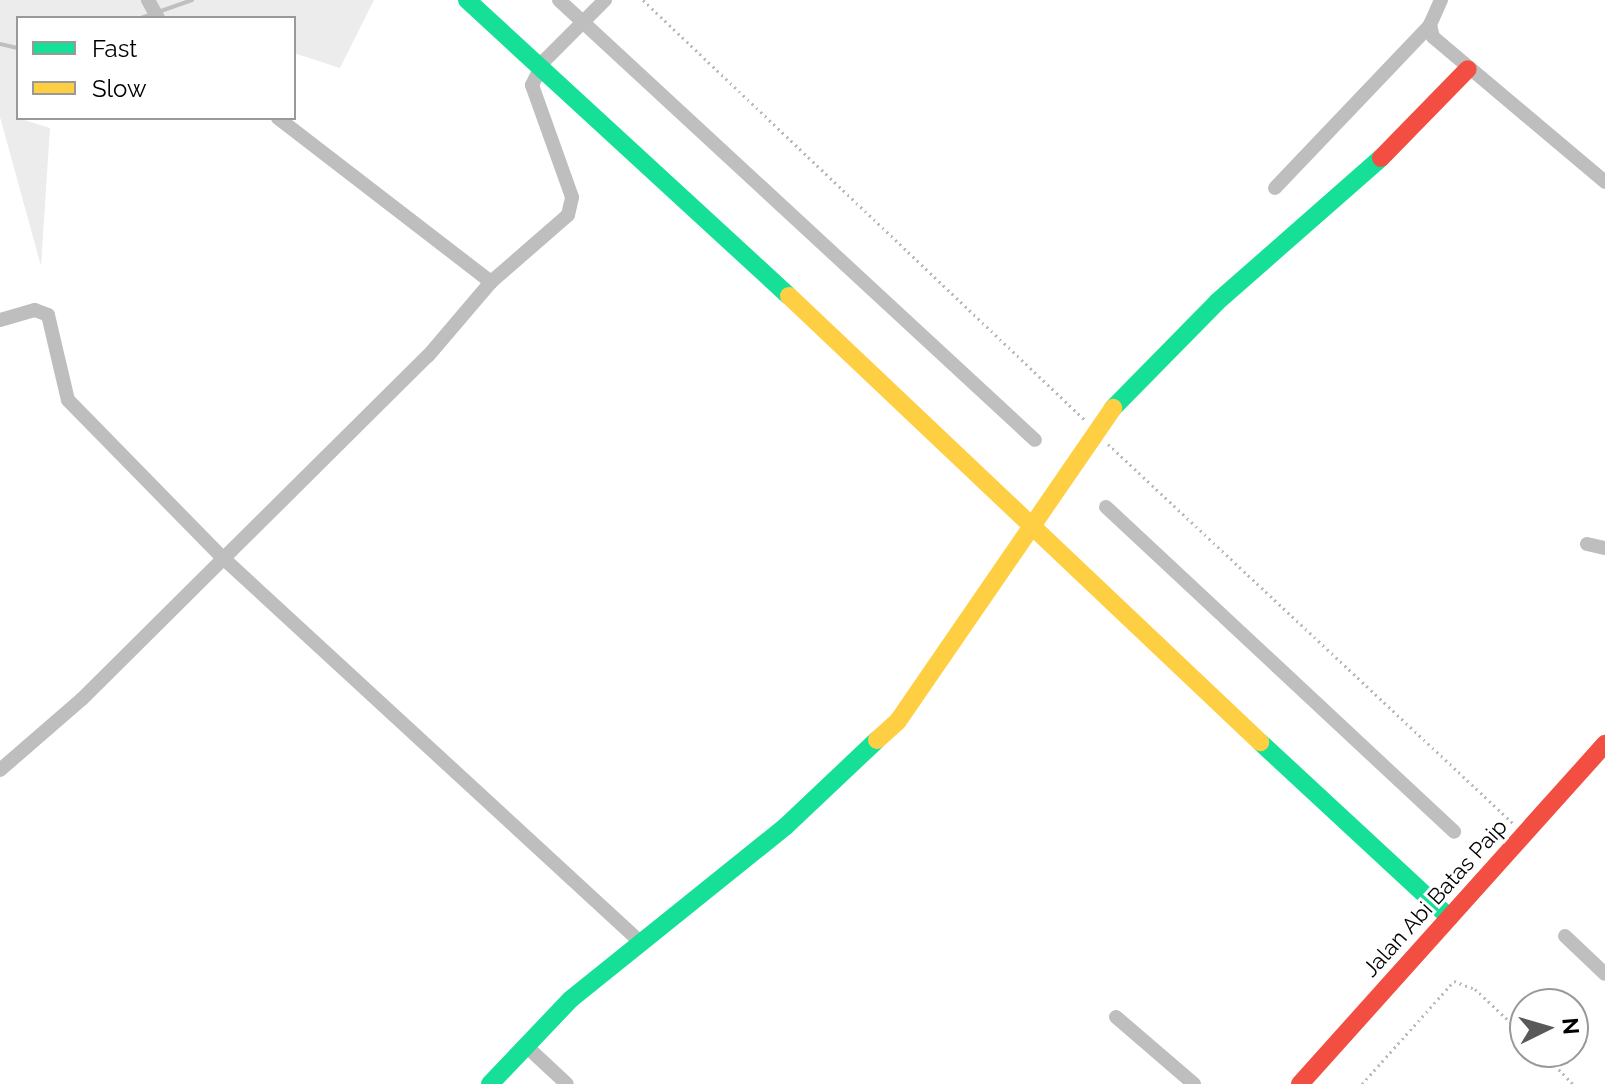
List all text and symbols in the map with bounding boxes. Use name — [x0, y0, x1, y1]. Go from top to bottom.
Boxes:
legend — [16, 16, 296, 120]
text: Fast — [92, 34, 137, 63]
text: Slow — [92, 74, 146, 103]
street label: Jalan Abi Batas Paip — [1357, 813, 1513, 983]
north arrow — [1509, 988, 1589, 1068]
text: N — [1557, 1017, 1585, 1036]

